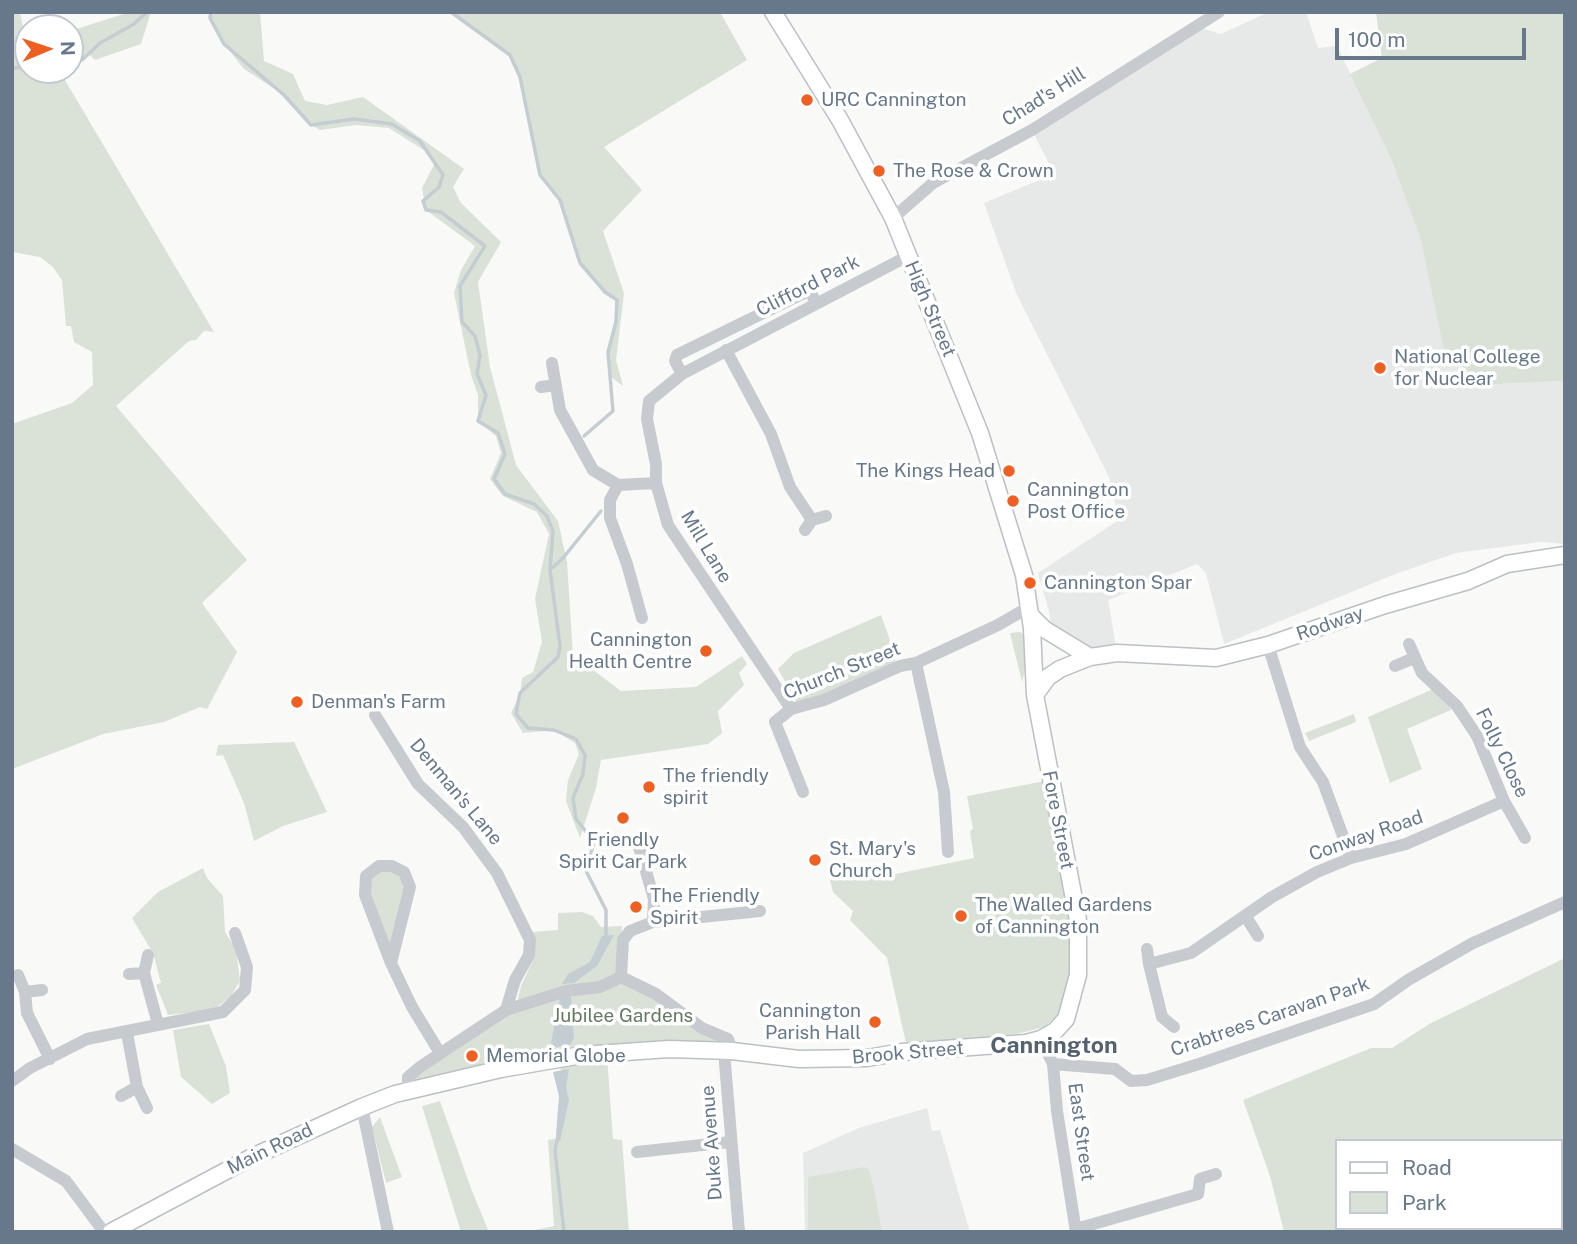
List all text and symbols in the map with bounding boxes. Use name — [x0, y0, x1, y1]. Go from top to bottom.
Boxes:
north arrow — [14, 14, 84, 84]
scale bar — [1339, 14, 1530, 58]
text: 100 m — [1348, 27, 1405, 52]
text: N — [57, 41, 79, 56]
street label: Chad's Hill — [998, 62, 1090, 132]
place label: URC Cannington — [821, 89, 967, 111]
marker: URC Cannington — [799, 92, 815, 108]
place label: The Rose & Crown — [893, 160, 1054, 182]
marker: The Rose & Crown — [871, 163, 887, 179]
street label: Clifford Park — [753, 250, 863, 322]
street label: High Street — [900, 258, 960, 360]
place label: National College for Nuclear — [1394, 346, 1541, 390]
marker: National College for Nuclear — [1372, 360, 1388, 376]
place label: The Kings Head — [856, 460, 995, 482]
marker: The Kings Head — [1001, 463, 1017, 479]
place label: Cannington Post Office — [1027, 479, 1129, 523]
marker: Cannington Post Office — [1005, 493, 1021, 509]
street label: Mill Lane — [676, 507, 736, 587]
place label: Cannington Spar — [1044, 572, 1192, 594]
marker: Cannington Spar — [1022, 575, 1038, 591]
street label: Rodway — [1293, 602, 1367, 646]
place label: Cannington Health Centre — [569, 629, 692, 673]
street label: Church Street — [780, 637, 904, 705]
marker: Cannington Health Centre — [698, 643, 714, 659]
place label: Denman's Farm — [311, 691, 446, 713]
marker: Denman's Farm — [289, 694, 305, 710]
street label: Folly Close — [1471, 705, 1533, 801]
street label: Denman's Lane — [405, 734, 507, 850]
place label: The friendly spirit — [663, 765, 769, 809]
street label: Fore Street — [1037, 769, 1079, 871]
marker: The friendly spirit — [641, 779, 657, 795]
street label: Conway Road — [1306, 806, 1426, 866]
marker: Friendly Spirit Car Park — [615, 810, 631, 826]
place label: Friendly Spirit Car Park — [558, 829, 688, 873]
place label: St. Mary's Church — [829, 838, 916, 882]
marker: St. Mary's Church — [807, 852, 823, 868]
place label: The Friendly Spirit — [650, 885, 760, 929]
place label: The Walled Gardens of Cannington — [975, 894, 1152, 938]
marker: The Friendly Spirit — [628, 899, 644, 915]
marker: The Walled Gardens of Cannington — [953, 908, 969, 924]
street label: Crabtrees Caravan Park — [1168, 972, 1372, 1062]
place label: Cannington Parish Hall — [759, 1000, 861, 1044]
park label: Jubilee Gardens — [553, 1005, 693, 1027]
marker: Cannington Parish Hall — [867, 1014, 883, 1030]
district label: Cannington — [990, 1032, 1118, 1060]
street label: Brook Street — [851, 1037, 965, 1069]
place label: Memorial Globe — [486, 1045, 626, 1067]
marker: Memorial Globe — [464, 1048, 480, 1064]
street label: East Street — [1063, 1081, 1099, 1183]
street label: Duke Avenue — [697, 1085, 727, 1201]
street label: Main Road — [223, 1118, 317, 1180]
legend — [1336, 1139, 1563, 1230]
text: Road — [1402, 1155, 1452, 1180]
text: Park — [1402, 1190, 1447, 1215]

